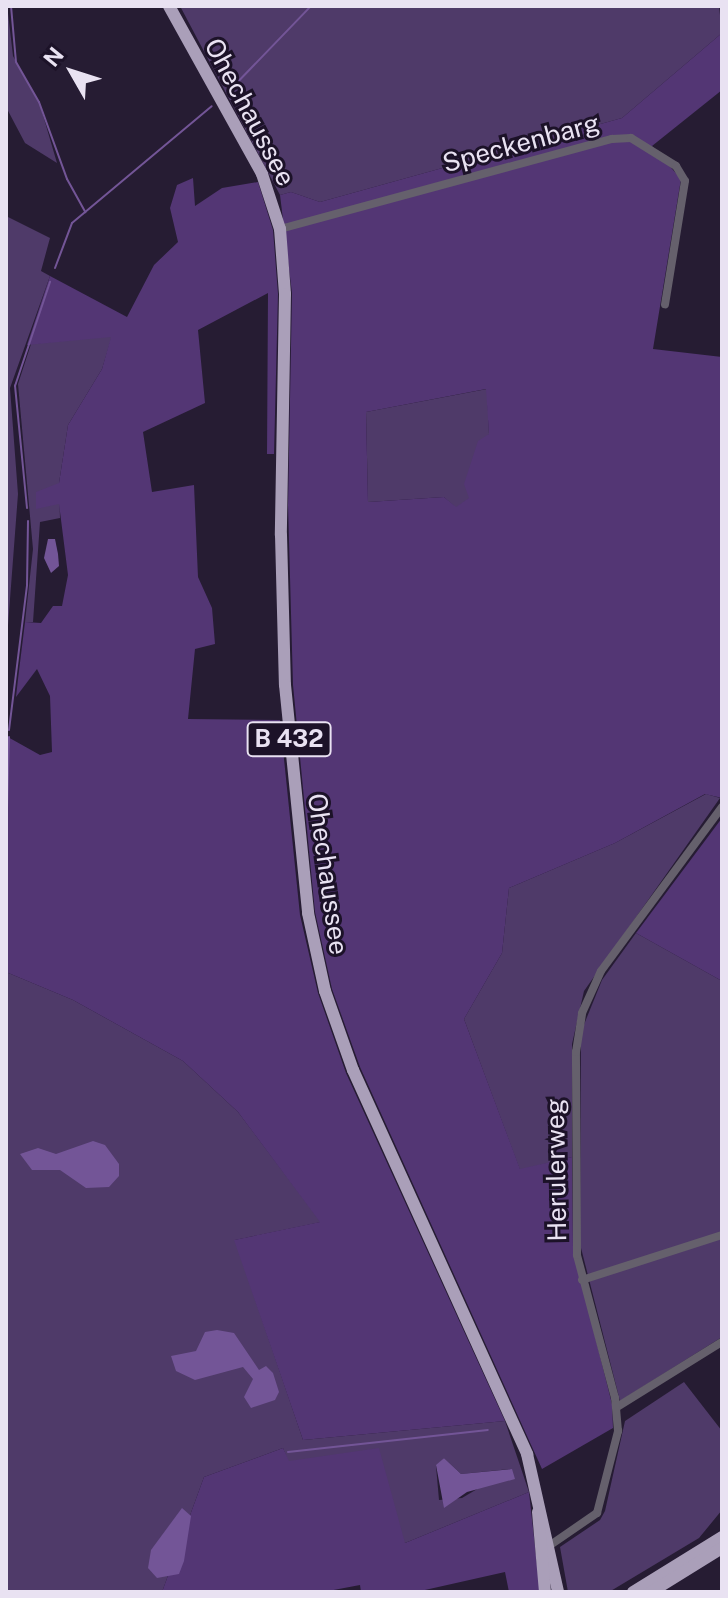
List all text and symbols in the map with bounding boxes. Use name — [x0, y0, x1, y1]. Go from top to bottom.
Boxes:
north arrow — [32, 32, 112, 112]
street label: Ohechaussee — [198, 33, 302, 191]
text: N — [38, 42, 69, 72]
street label: Speckenbarg — [439, 107, 603, 179]
road number: B 432 — [245, 719, 333, 759]
street label: Ohechaussee — [301, 791, 355, 957]
street label: Herulerweg — [539, 1098, 573, 1242]

